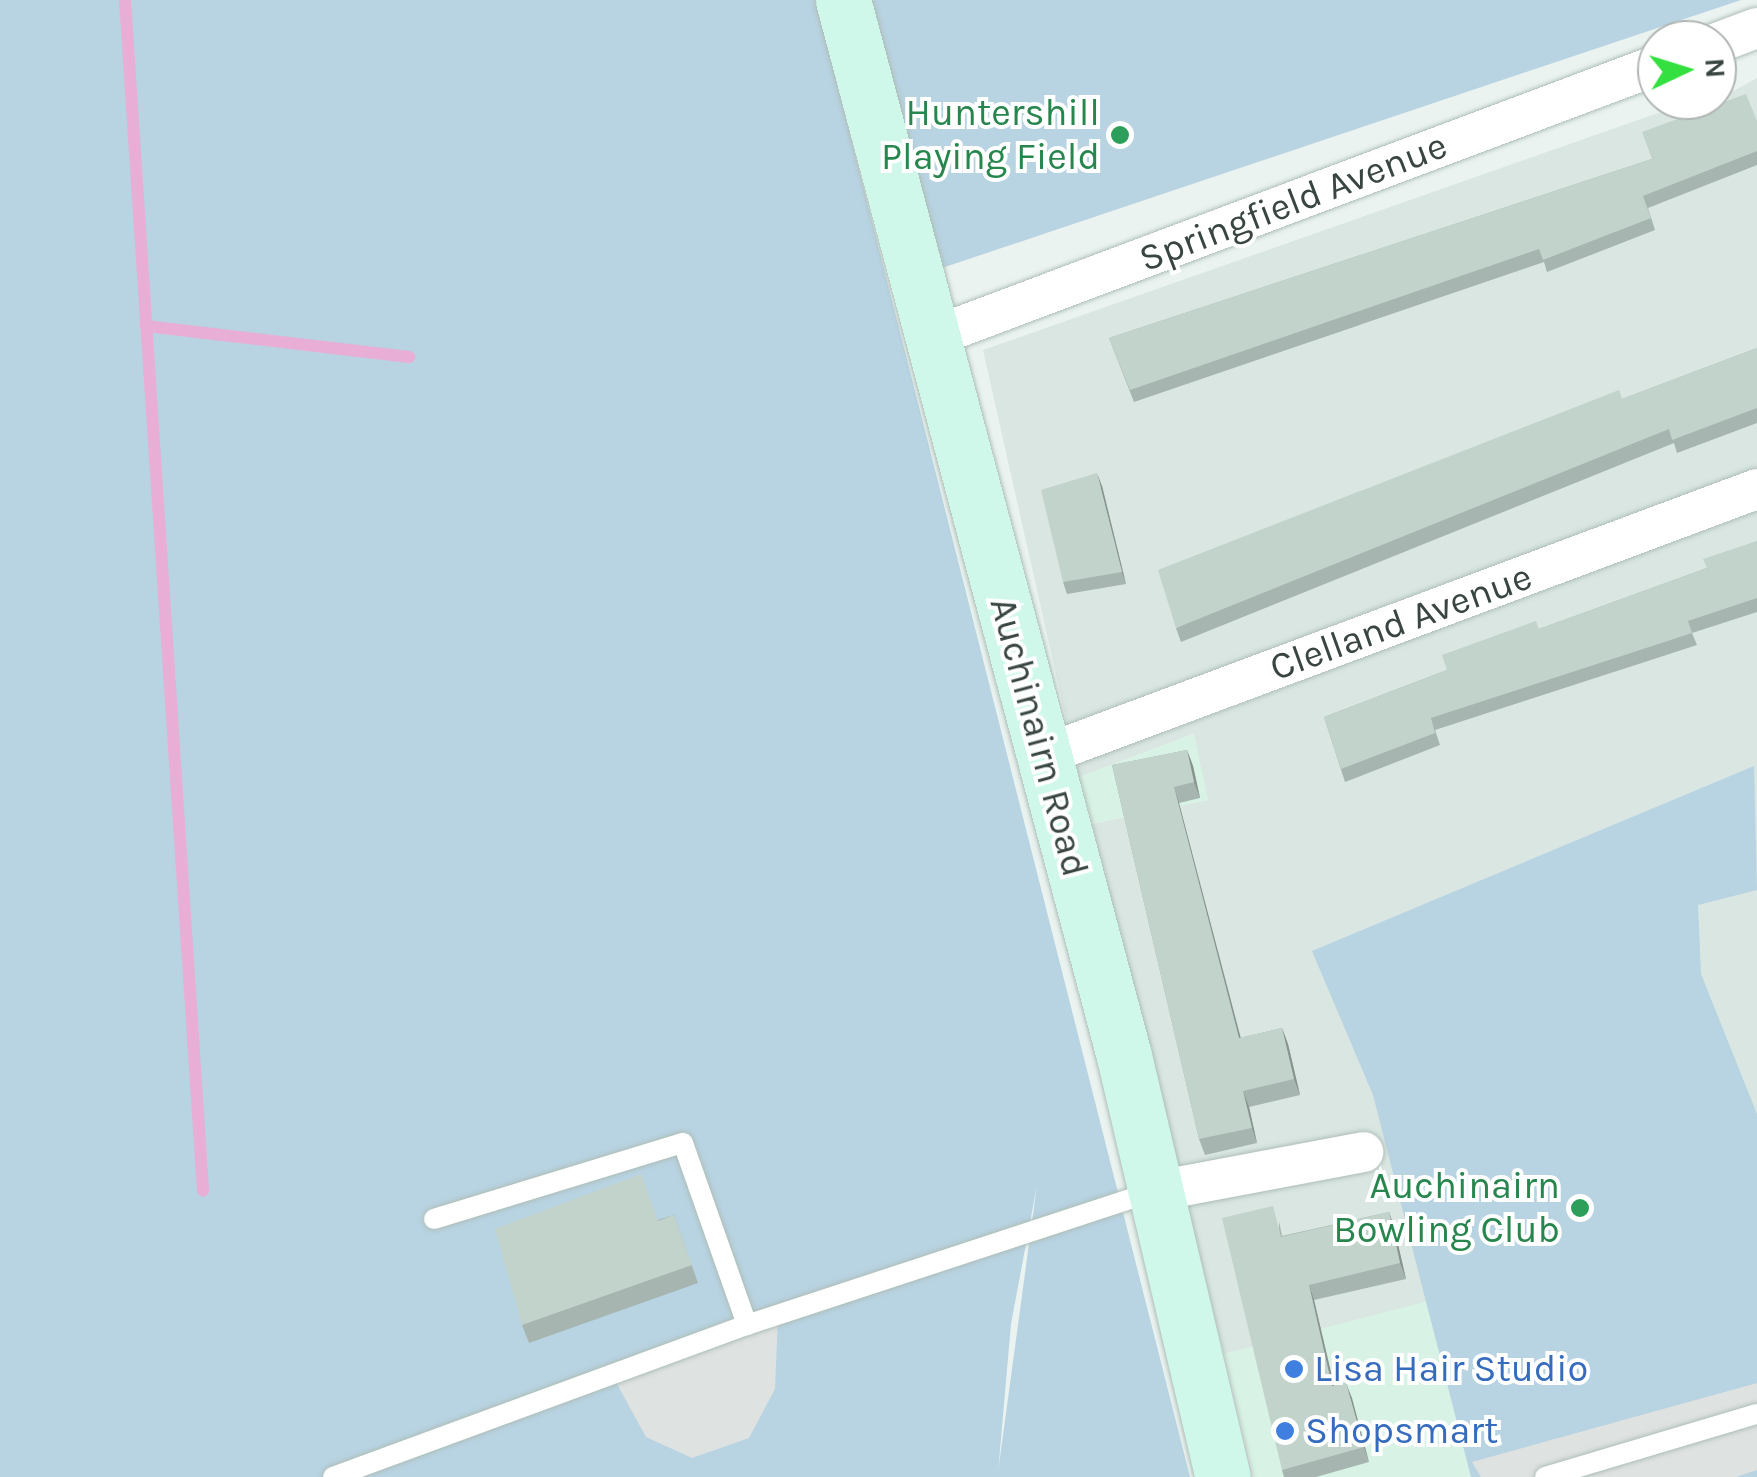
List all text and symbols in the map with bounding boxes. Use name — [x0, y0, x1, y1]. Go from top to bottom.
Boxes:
north arrow — [1637, 20, 1737, 120]
text: N — [1698, 57, 1733, 79]
place label: Huntershill Playing Field — [881, 90, 1100, 180]
street label: Springfield Avenue — [1133, 122, 1453, 282]
marker: Huntershill Playing Field — [1109, 124, 1131, 146]
street label: Clelland Avenue — [1264, 554, 1538, 690]
street label: Auchinairn Road — [980, 592, 1098, 882]
place label: Auchinairn Bowling Club — [1333, 1163, 1560, 1252]
marker: Auchinairn Bowling Club — [1569, 1197, 1591, 1219]
place label: Lisa Hair Studio — [1314, 1346, 1588, 1392]
marker: Lisa Hair Studio — [1283, 1358, 1305, 1380]
place label: Shopsmart — [1305, 1408, 1498, 1454]
marker: Shopsmart — [1274, 1420, 1296, 1442]

